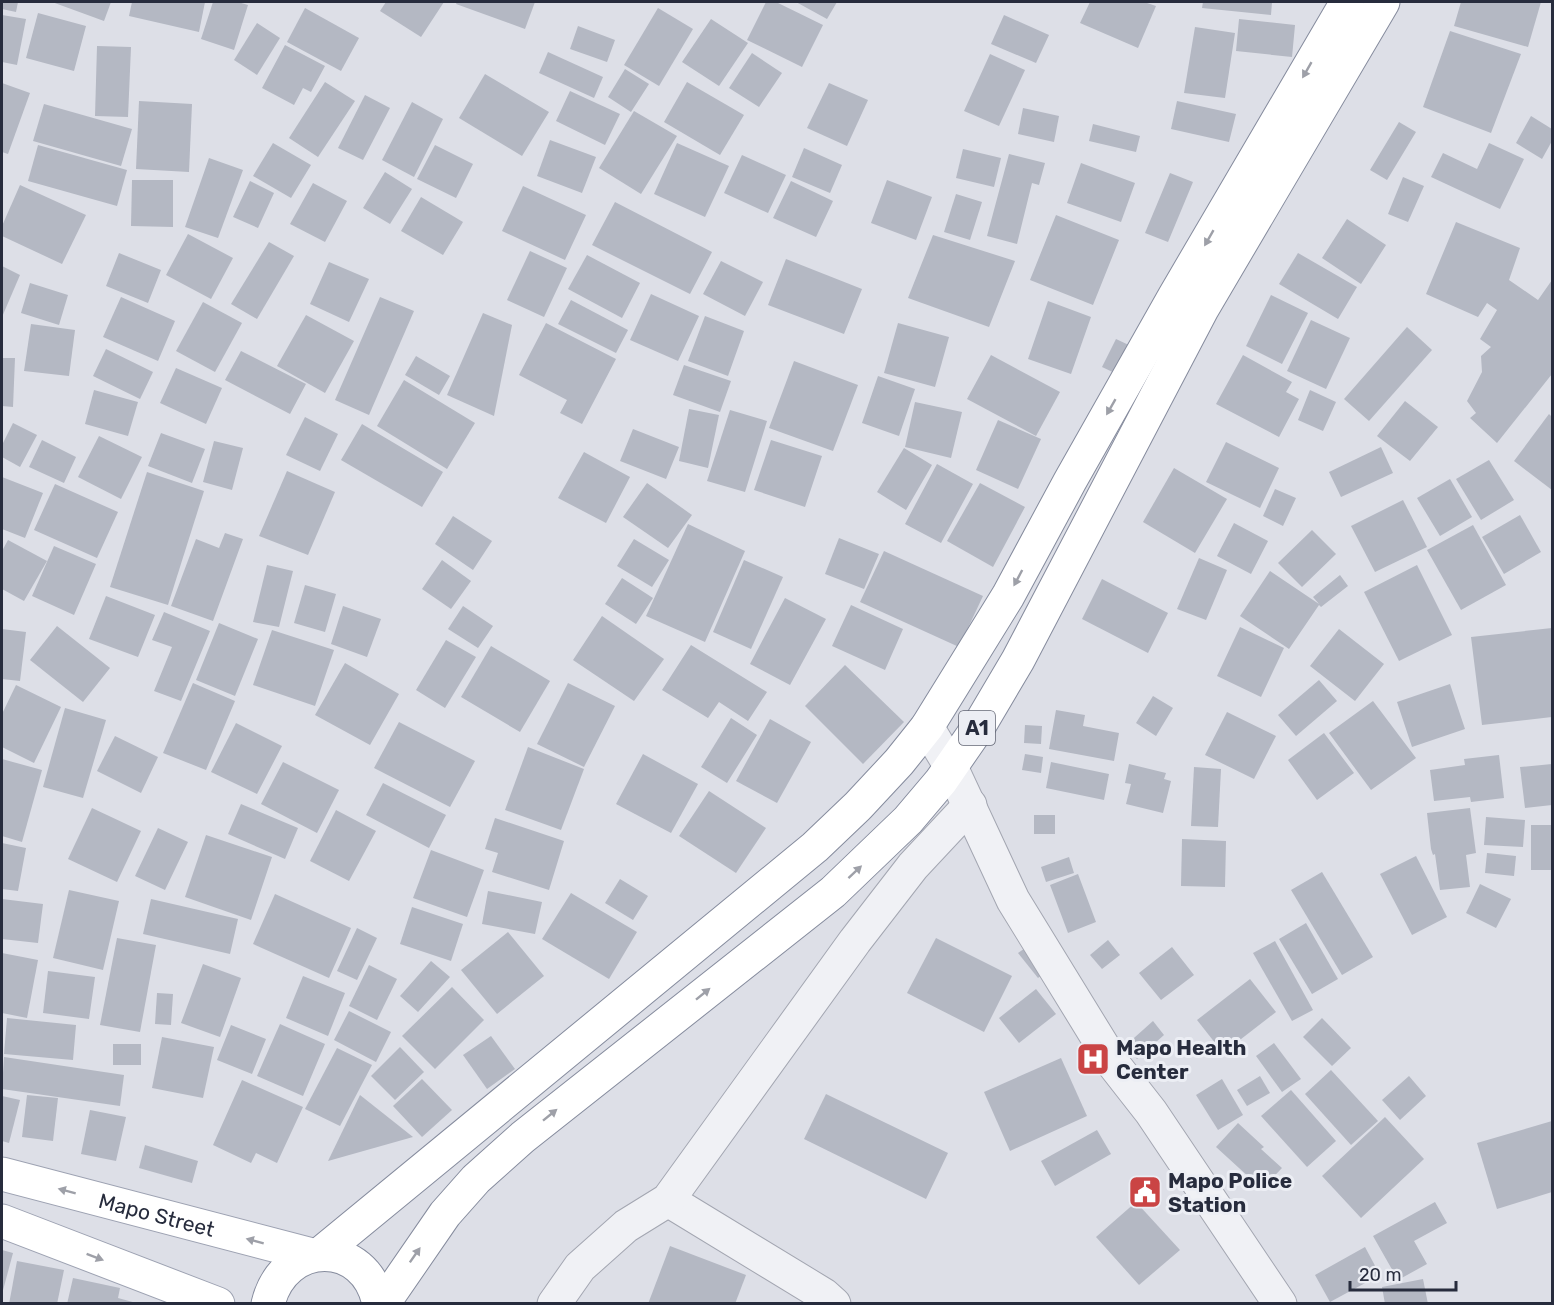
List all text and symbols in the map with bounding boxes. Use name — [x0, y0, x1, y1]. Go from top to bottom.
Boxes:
one-way arrow — [1302, 62, 1312, 79]
one-way arrow — [1203, 230, 1214, 246]
one-way arrow — [1107, 399, 1117, 416]
one-way arrow — [1013, 570, 1023, 587]
road number: A1 — [959, 711, 995, 745]
one-way arrow — [847, 866, 862, 879]
one-way arrow — [695, 987, 711, 1000]
place label: Mapo Health Center — [1116, 1035, 1246, 1084]
hospital icon: Mapo Health Center — [1075, 1041, 1111, 1077]
one-way arrow — [542, 1109, 558, 1122]
place label: Mapo Police Station — [1168, 1168, 1292, 1217]
public building icon: Mapo Police Station — [1127, 1174, 1163, 1210]
one-way arrow — [58, 1185, 76, 1195]
street label: Mapo Street — [96, 1187, 217, 1242]
one-way arrow — [246, 1235, 265, 1245]
one-way arrow — [409, 1247, 421, 1263]
one-way arrow — [87, 1252, 105, 1262]
scale bar — [1350, 1254, 1456, 1292]
text: 20 m — [1359, 1264, 1401, 1286]

